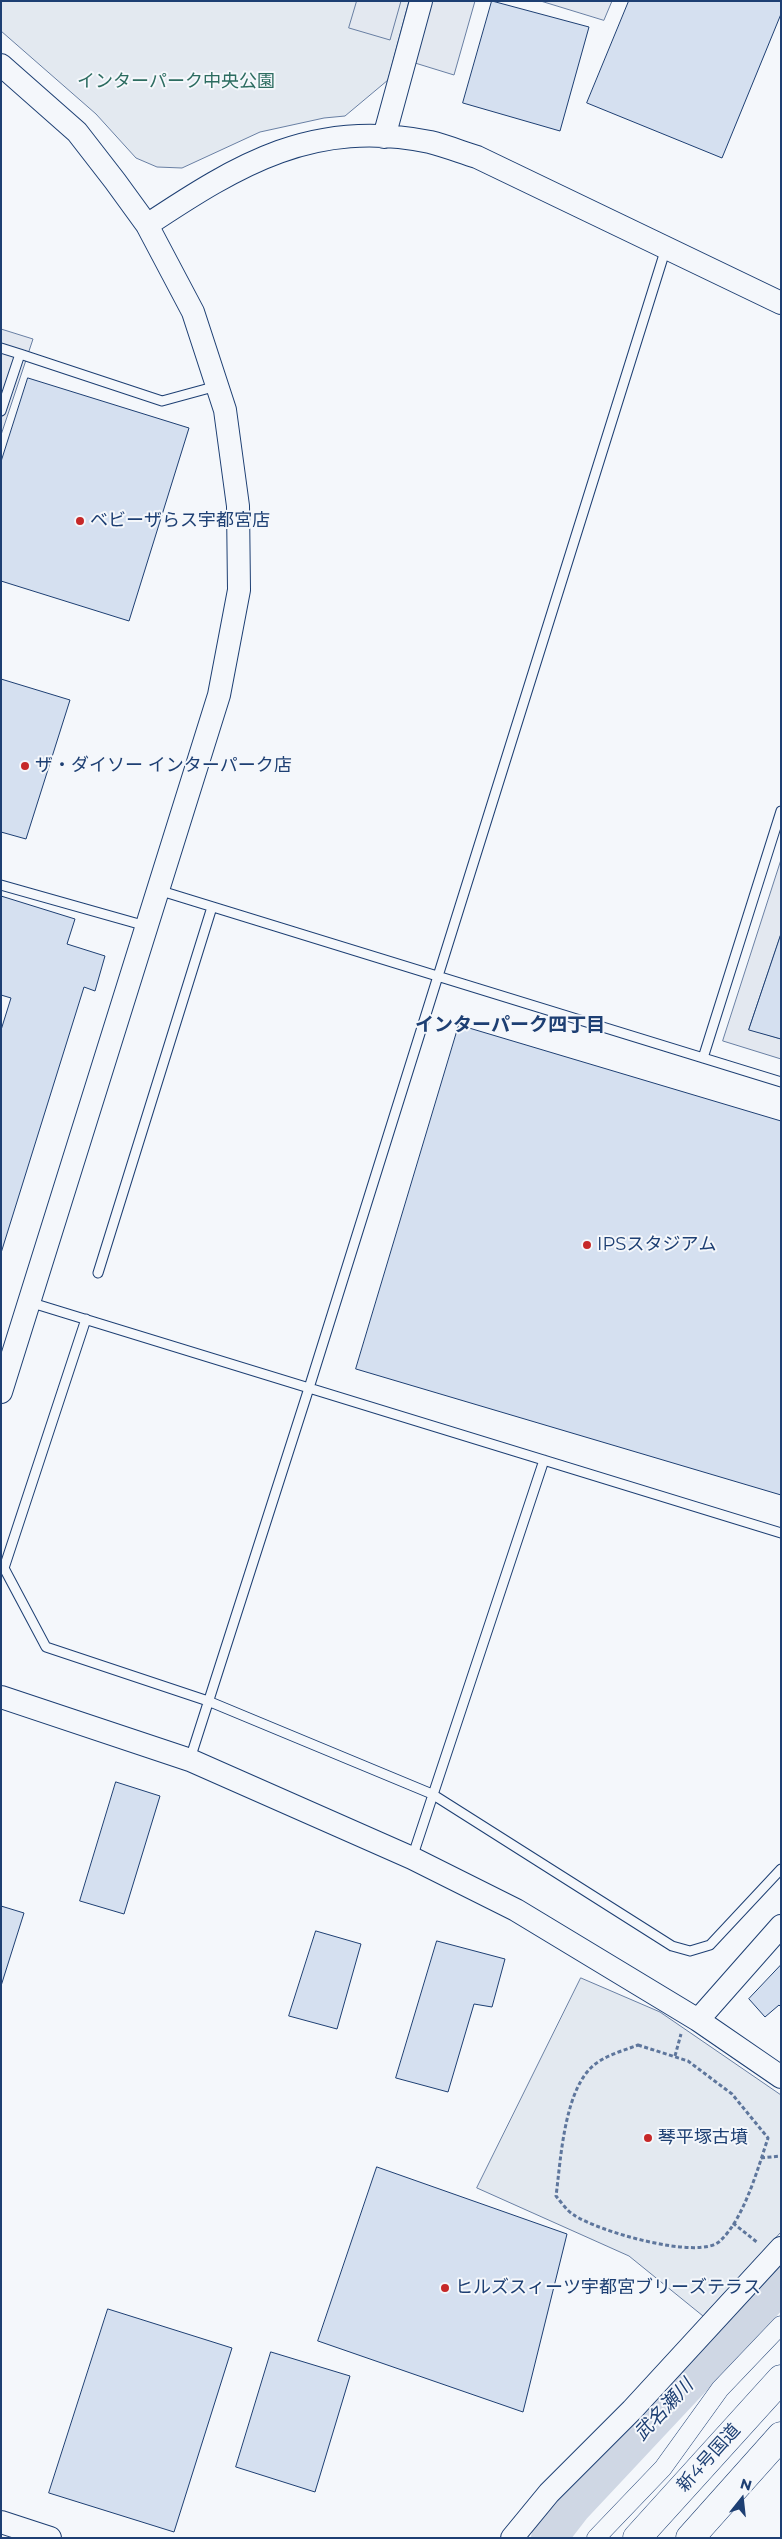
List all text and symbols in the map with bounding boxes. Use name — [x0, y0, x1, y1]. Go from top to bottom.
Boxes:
park label: インターパーク中央公園 — [77, 71, 275, 93]
place label: ベビーザらス宇都宮店 — [90, 510, 270, 532]
marker: ベビーザらス宇都宮店 — [74, 515, 86, 527]
place label: ザ・ダイソー インターパーク店 — [35, 755, 292, 777]
marker: ザ・ダイソー インターパーク店 — [19, 760, 31, 772]
district label: インターパーク四丁目 — [415, 1014, 605, 1036]
place label: IPSスタジアム — [597, 1234, 716, 1256]
marker: IPSスタジアム — [581, 1239, 593, 1251]
place label: 琴平塚古墳 — [658, 2127, 748, 2149]
marker: 琴平塚古墳 — [642, 2132, 654, 2144]
place label: ヒルズスィーツ宇都宮ブリーズテラス — [455, 2277, 761, 2299]
marker: ヒルズスィーツ宇都宮ブリーズテラス — [439, 2282, 451, 2294]
water label: 武名瀬川 — [630, 2374, 698, 2446]
street label: 新4号国道 — [673, 2420, 745, 2496]
north arrow — [717, 2474, 767, 2524]
text: N — [738, 2474, 754, 2495]

